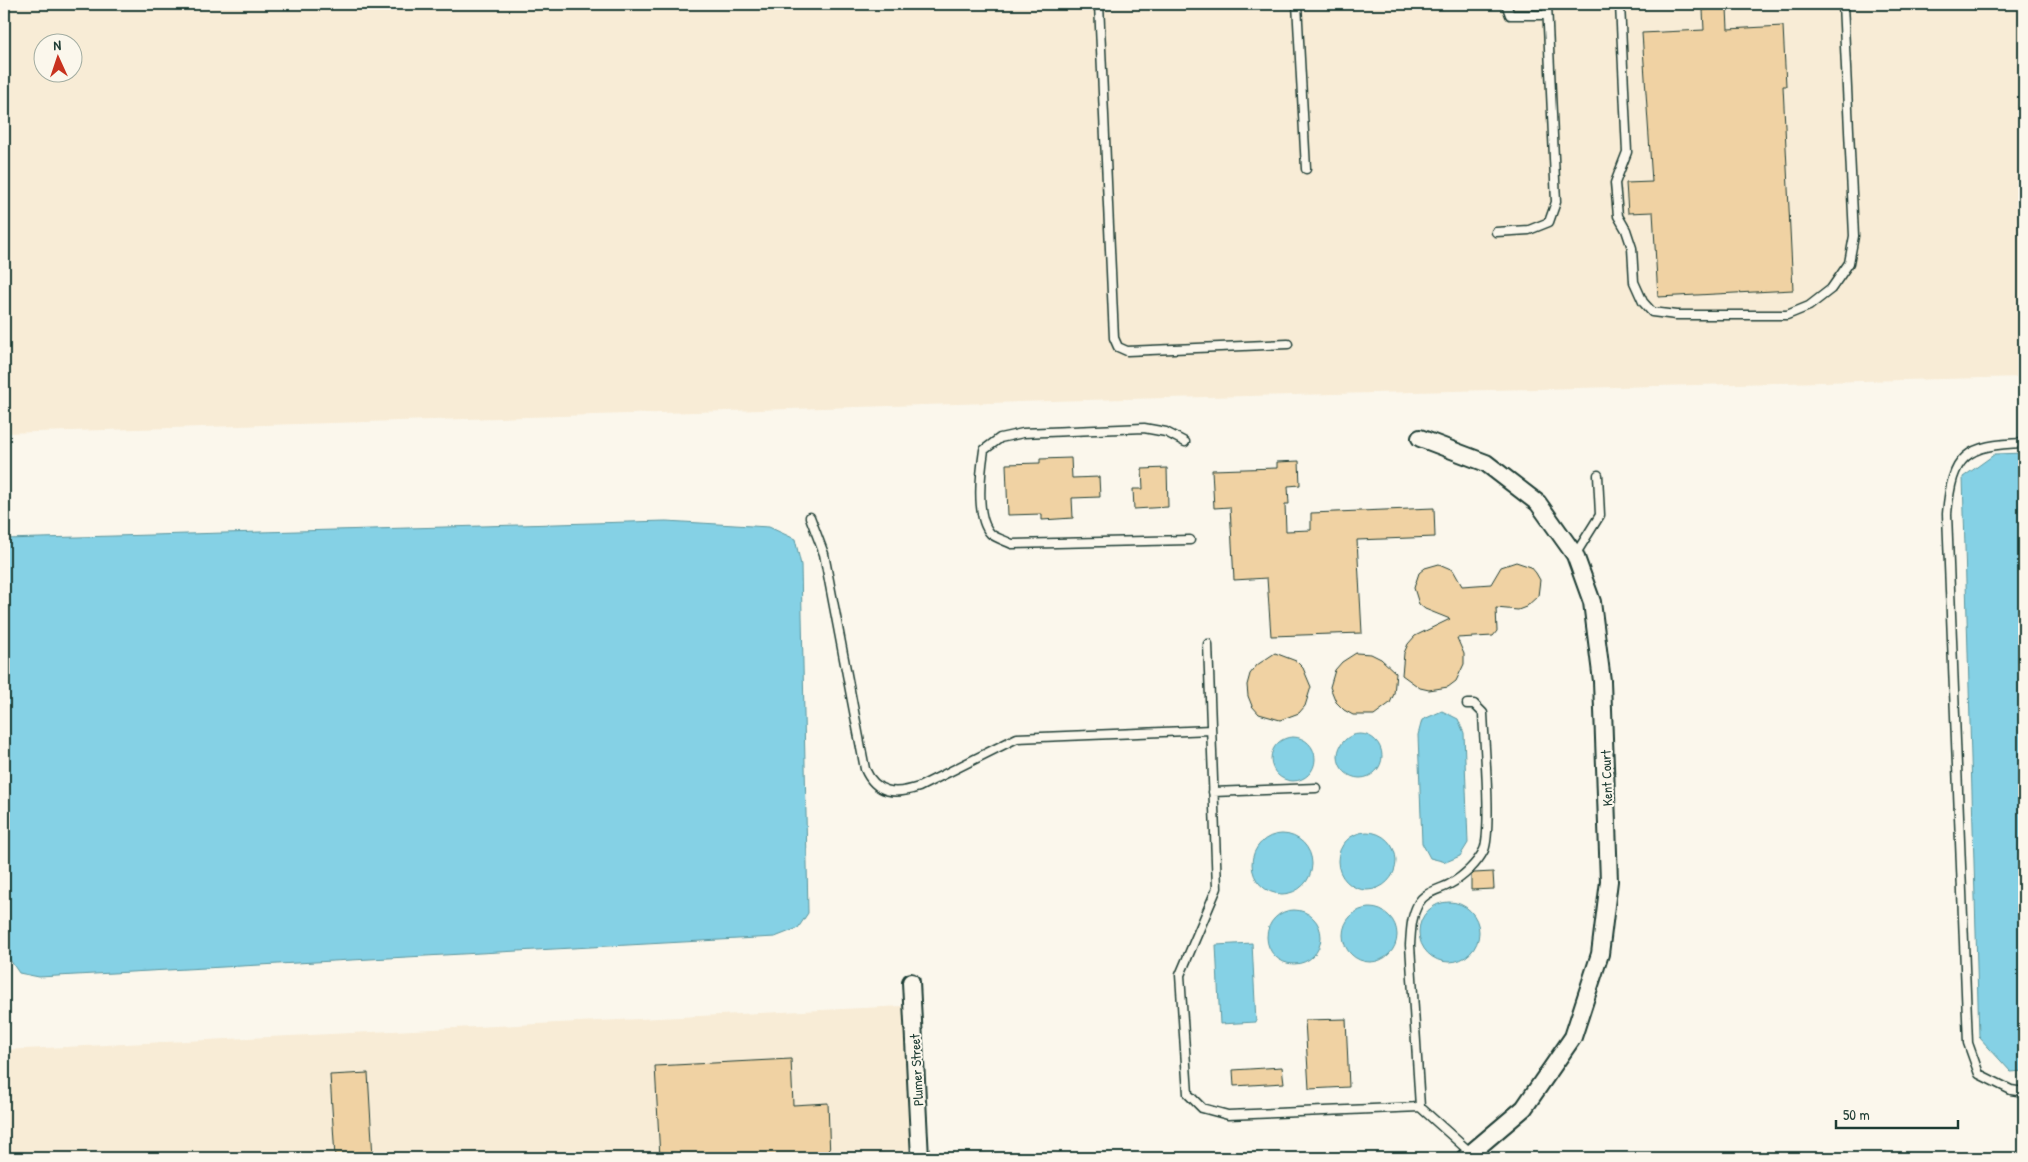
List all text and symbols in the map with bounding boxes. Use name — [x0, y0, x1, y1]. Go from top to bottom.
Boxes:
north arrow — [32, 32, 82, 82]
text: N — [53, 35, 62, 54]
street label: Kent Court — [1596, 749, 1616, 807]
street label: Plumer Street — [905, 1033, 927, 1107]
scale bar — [1836, 1097, 1958, 1129]
text: 50 m — [1843, 1104, 1870, 1125]

